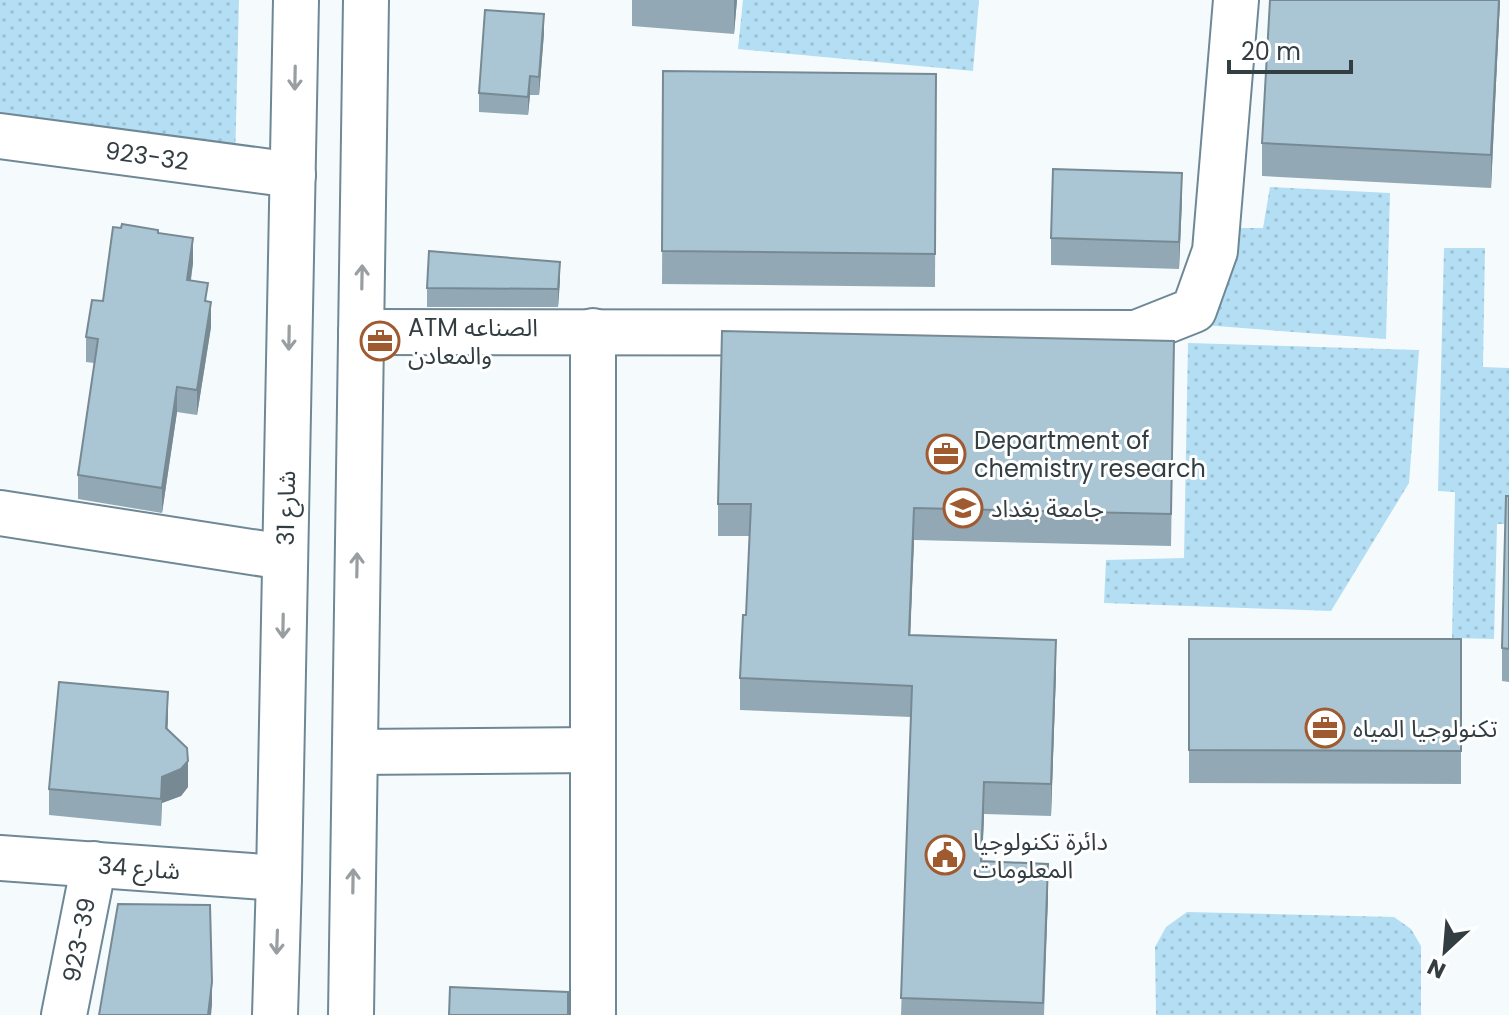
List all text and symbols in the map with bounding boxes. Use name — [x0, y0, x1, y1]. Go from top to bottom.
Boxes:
scale bar — [1229, 24, 1351, 74]
text: 20 m — [1241, 35, 1301, 68]
one-way arrow — [287, 64, 303, 91]
street label: 923-32 — [103, 134, 191, 178]
one-way arrow — [354, 264, 369, 291]
place label: ATM الصناعه والمعادن — [408, 311, 538, 372]
office icon: ATM الصناعه والمعادن — [359, 320, 401, 362]
one-way arrow — [282, 324, 297, 351]
place label: Department of chemistry research — [974, 424, 1206, 485]
office icon: Department of chemistry research — [925, 433, 967, 475]
street label: شارع 31 — [269, 470, 304, 546]
school or university icon: جامعة بغداد — [942, 487, 984, 529]
place label: جامعة بغداد — [991, 492, 1104, 525]
one-way arrow — [350, 552, 365, 579]
one-way arrow — [275, 612, 291, 639]
office icon: تكنولوجيا المياه — [1304, 707, 1346, 749]
place label: تكنولوجيا المياه — [1353, 712, 1497, 745]
place label: دائرة تكنولوجيا المعلومات — [973, 825, 1108, 886]
public building icon: دائرة تكنولوجيا المعلومات — [924, 834, 966, 876]
street label: شارع 34 — [97, 849, 181, 888]
one-way arrow — [345, 868, 360, 895]
street label: 923-39 — [55, 895, 103, 985]
north arrow — [1405, 911, 1485, 991]
one-way arrow — [269, 928, 284, 955]
text: N — [1422, 951, 1451, 986]

